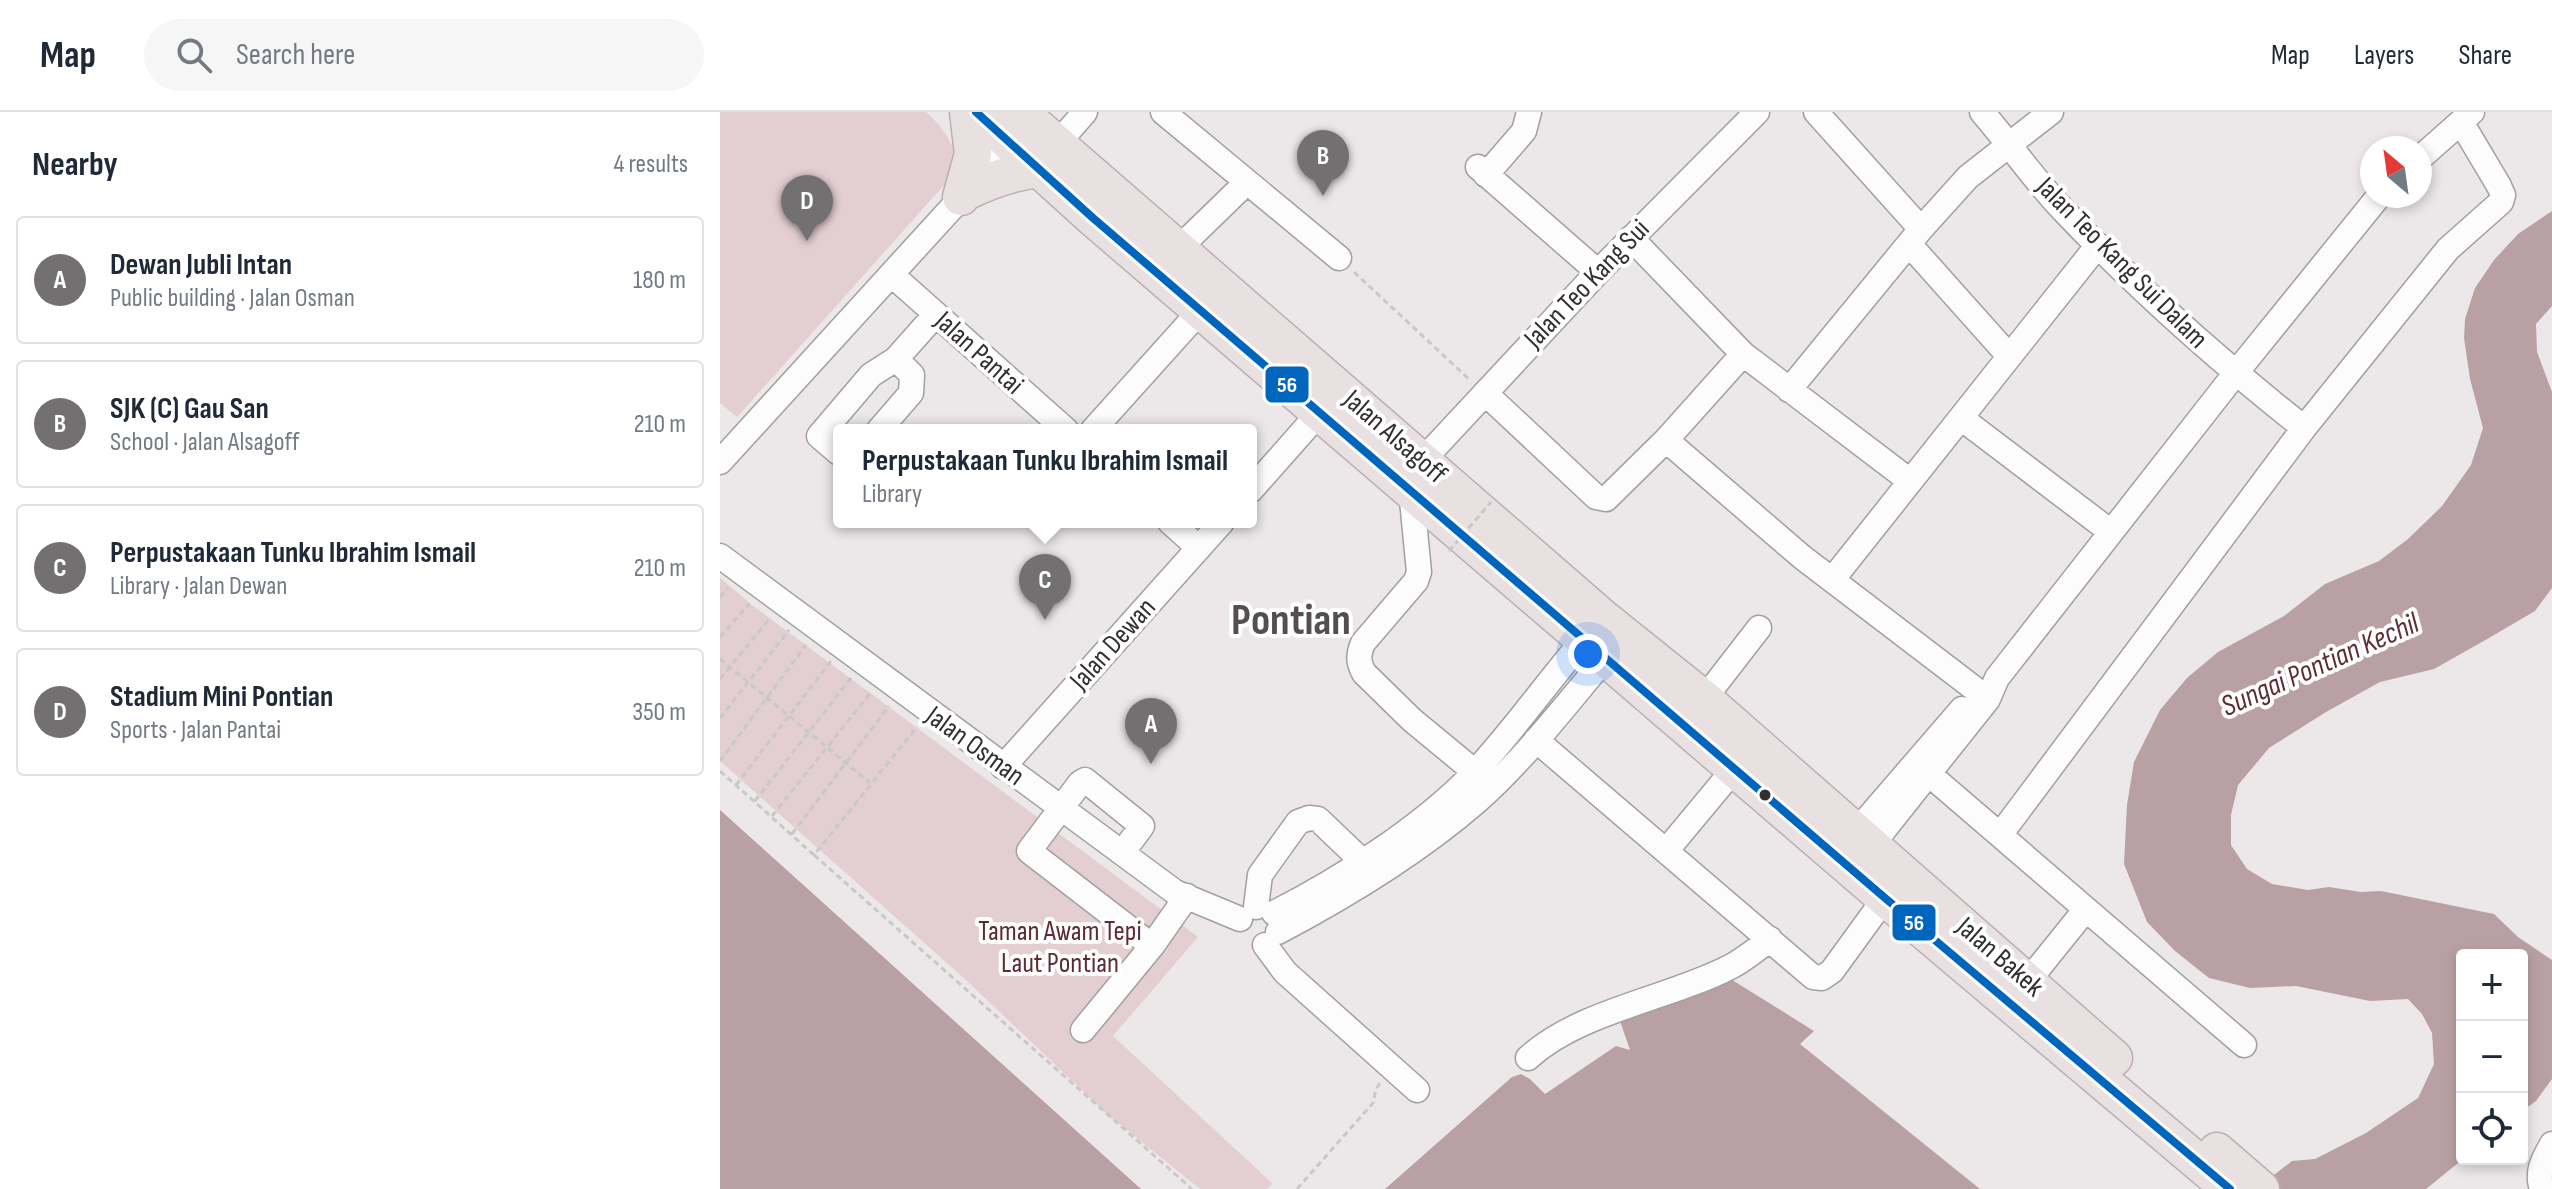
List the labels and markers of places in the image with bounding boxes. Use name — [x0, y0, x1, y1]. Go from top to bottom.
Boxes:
pin: B — [1297, 130, 1349, 196]
pin: D — [781, 175, 833, 241]
pin: C — [1019, 554, 1071, 620]
pin: A — [1125, 698, 1177, 764]
unlabelled marker — [1757, 787, 1773, 803]

